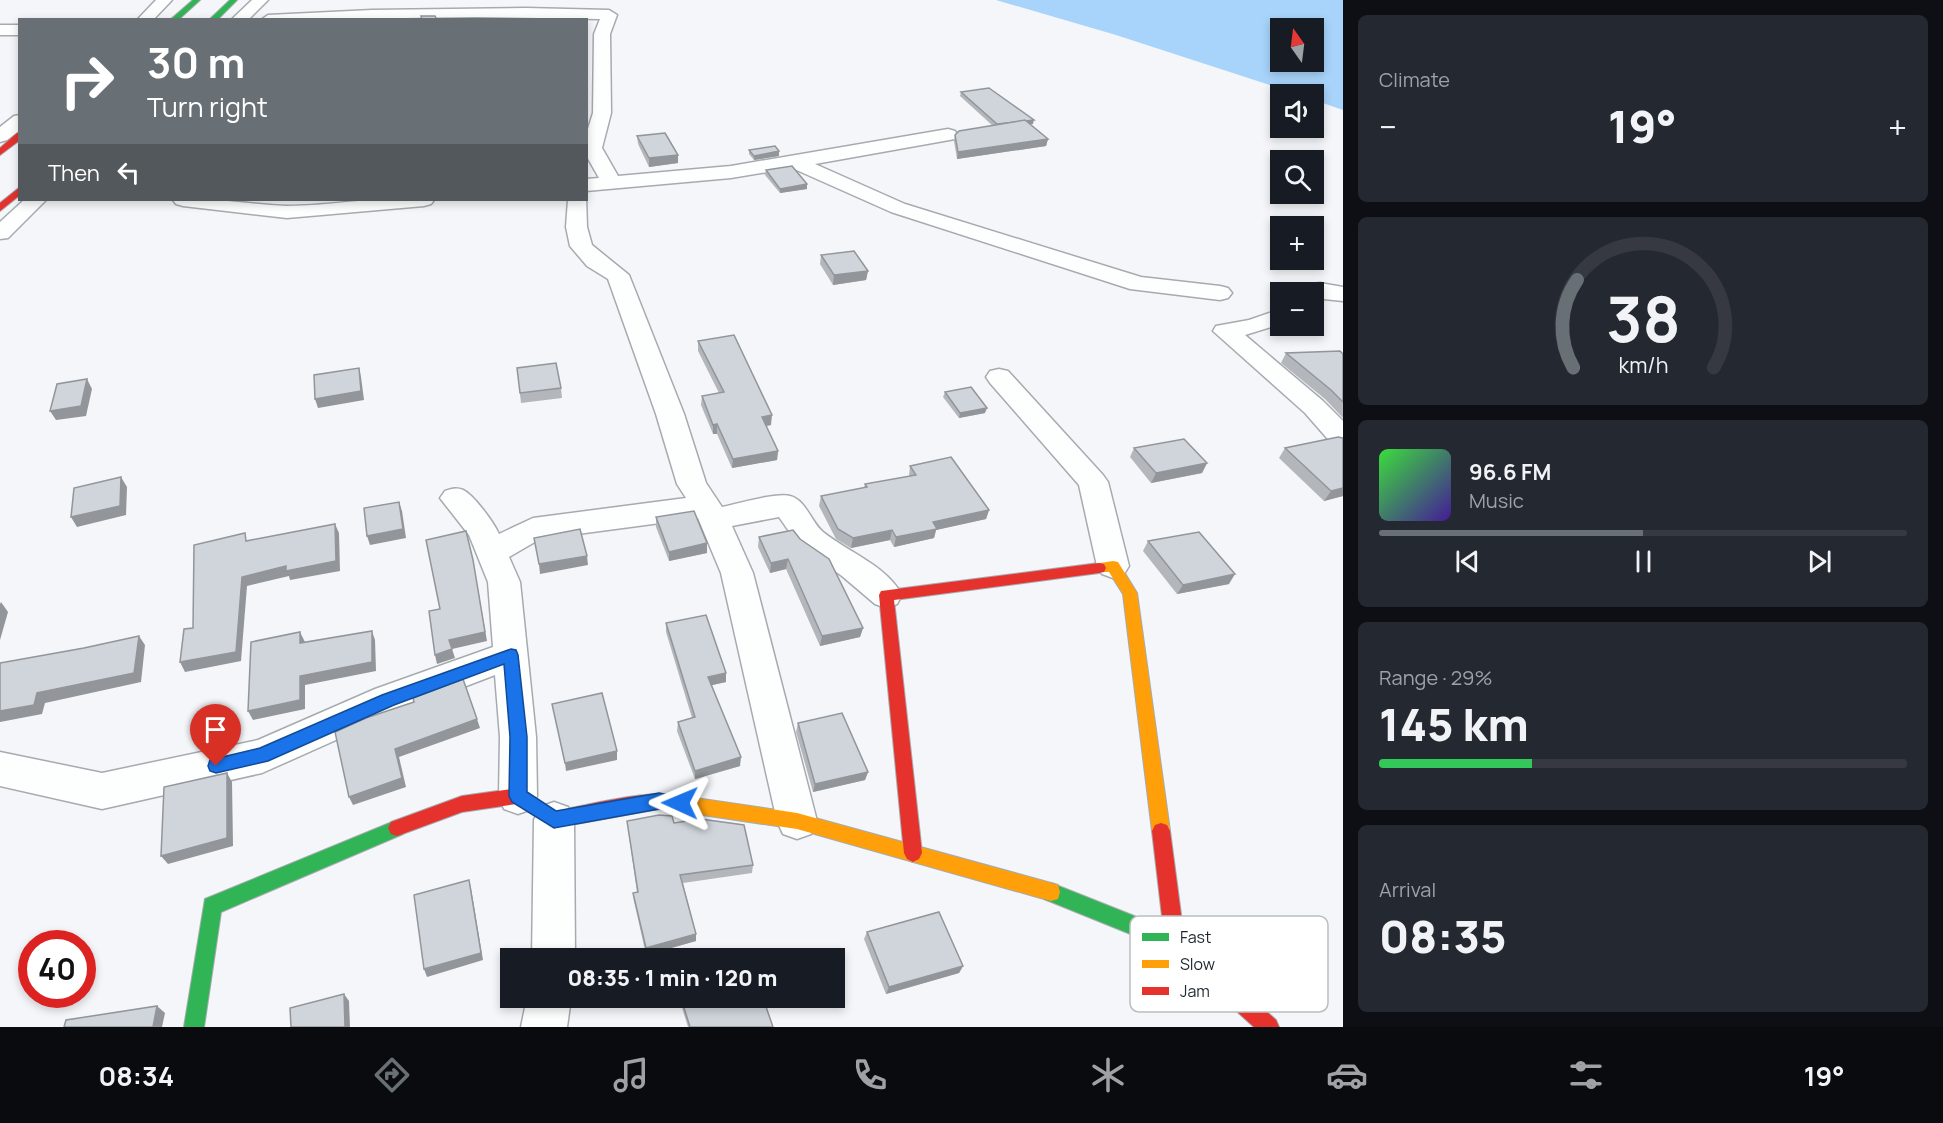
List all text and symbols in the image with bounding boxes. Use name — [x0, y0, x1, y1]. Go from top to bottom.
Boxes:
north arrow — [1270, 18, 1324, 72]
map controls — [1270, 18, 1324, 336]
text: 30 m — [147, 33, 245, 91]
icon: right — [48, 42, 126, 120]
text: Climate — [1379, 66, 1450, 93]
button: sound — [1270, 84, 1324, 138]
text: Turn right — [147, 88, 268, 125]
text: 19° — [1608, 95, 1677, 157]
text: − — [1379, 104, 1397, 149]
text: + — [1888, 104, 1907, 149]
button: search — [1270, 150, 1324, 204]
icon: left — [112, 156, 145, 189]
text: Then — [48, 158, 100, 188]
button: + — [1270, 216, 1324, 270]
text: 38 — [1606, 275, 1680, 361]
button: − — [1270, 282, 1324, 336]
text: km/h — [1618, 351, 1668, 380]
text: 96.6 FM — [1469, 457, 1551, 487]
text: Music — [1469, 487, 1524, 514]
icon: previous — [1451, 545, 1484, 578]
icon: pause — [1627, 545, 1660, 578]
icon: next — [1803, 545, 1836, 578]
text: Range · 29% — [1379, 664, 1493, 691]
text: 145 km — [1379, 693, 1529, 755]
pin — [190, 704, 241, 766]
icon: arrive — [199, 713, 232, 746]
position arrow — [648, 771, 712, 835]
text: Arrival — [1379, 876, 1436, 903]
text: 08:35 — [1379, 905, 1507, 967]
legend — [1130, 916, 1328, 1012]
text: Fast — [1180, 926, 1211, 948]
speed limit sign: 40 — [18, 930, 96, 1008]
text: Slow — [1180, 953, 1215, 975]
text: 08:35 · 1 min · 120 m — [568, 963, 777, 993]
text: Jam — [1180, 980, 1210, 1002]
icon: directions — [371, 1054, 413, 1096]
icon: music — [610, 1054, 652, 1096]
icon: phone — [849, 1054, 891, 1096]
icon: climate — [1087, 1054, 1129, 1096]
icon: car — [1326, 1054, 1368, 1096]
icon: filters — [1565, 1054, 1607, 1096]
text: 08:34 — [98, 1057, 174, 1094]
text: 19° — [1804, 1057, 1845, 1094]

